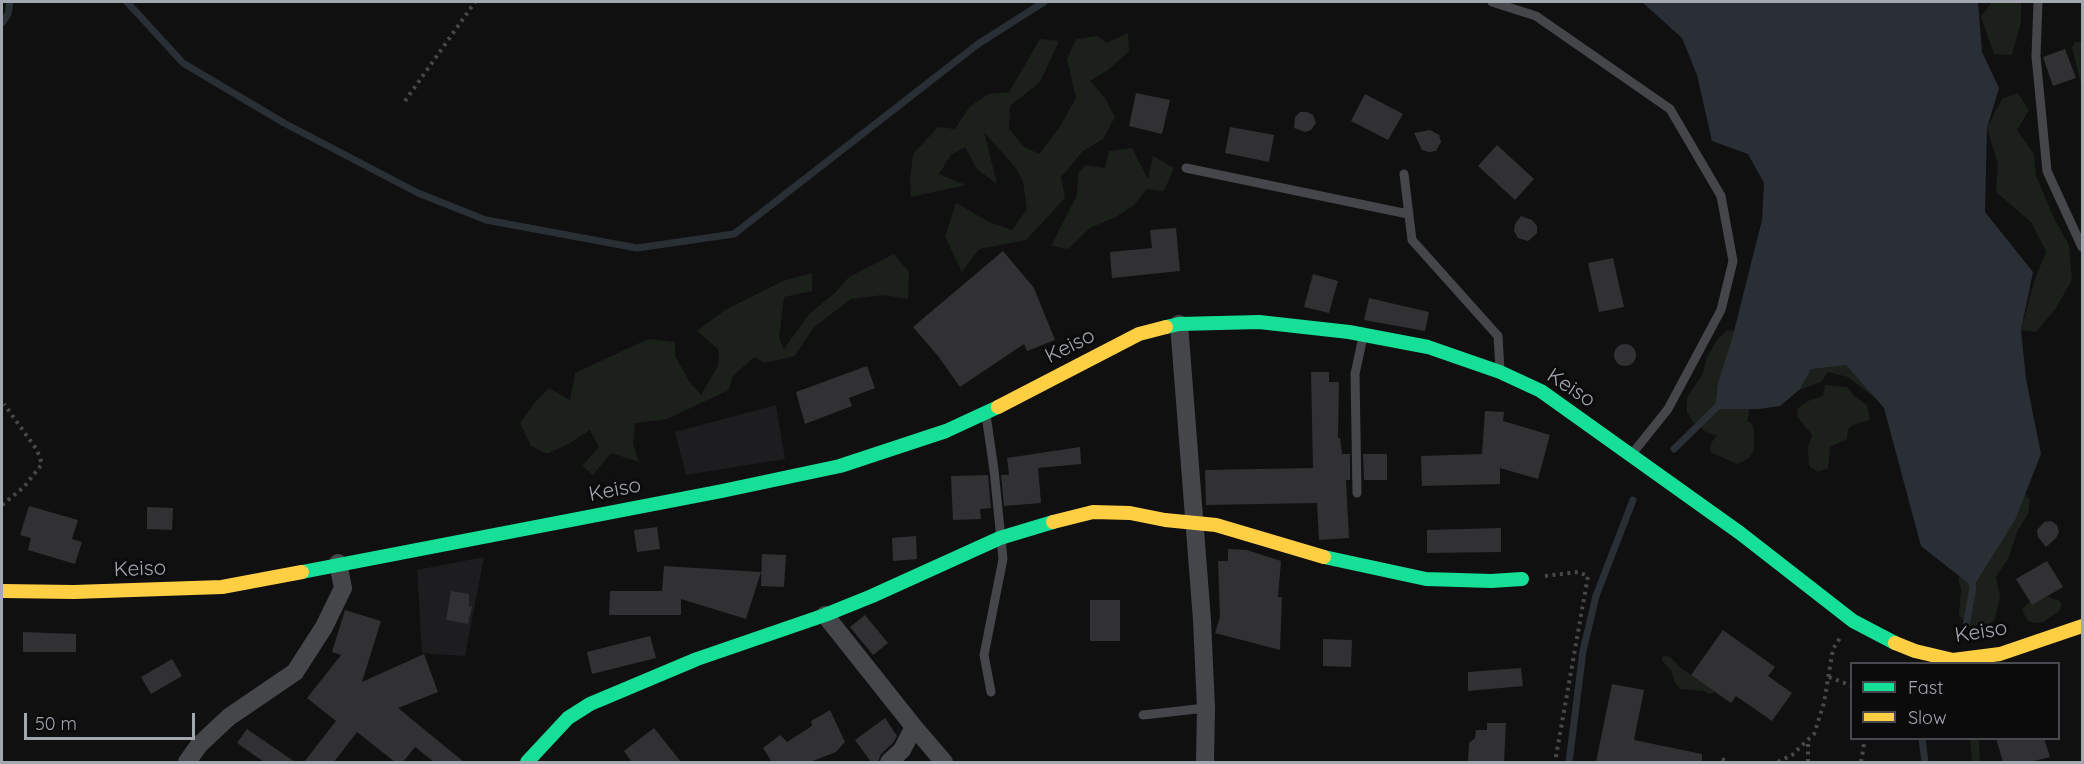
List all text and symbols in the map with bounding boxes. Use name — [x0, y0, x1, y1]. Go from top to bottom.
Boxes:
street label: Keiso — [1041, 323, 1099, 369]
street label: Keiso — [1542, 363, 1600, 413]
street label: Keiso — [587, 473, 643, 507]
street label: Keiso — [113, 555, 167, 583]
street label: Keiso — [1953, 615, 2009, 649]
legend — [1850, 662, 2060, 740]
text: Fast — [1908, 676, 1943, 699]
scale bar — [27, 701, 198, 739]
text: Slow — [1908, 706, 1946, 729]
text: 50 m — [35, 712, 77, 735]

